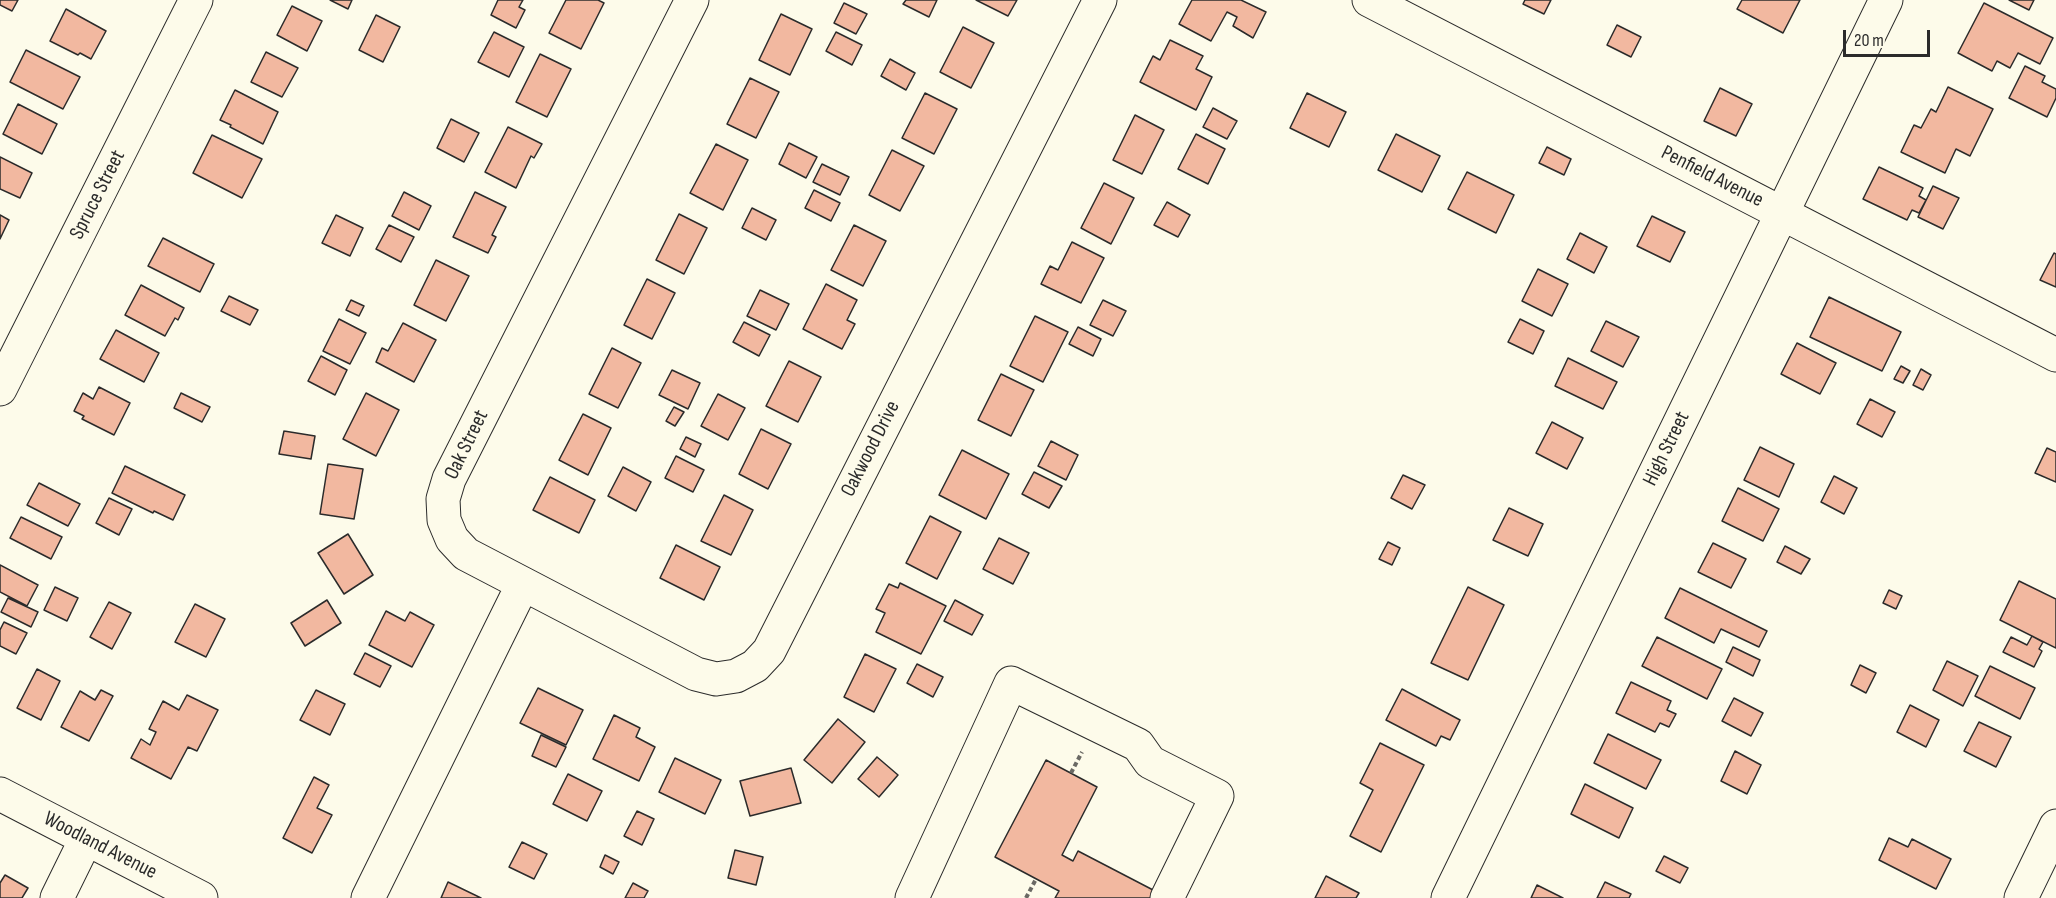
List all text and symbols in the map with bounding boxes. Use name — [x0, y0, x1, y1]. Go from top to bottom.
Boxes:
scale bar — [1846, 18, 1933, 56]
text: 20 m — [1854, 30, 1884, 51]
street label: Penfield Avenue — [1657, 141, 1767, 213]
street label: Spruce Street — [65, 146, 131, 244]
street label: Oakwood Drive — [836, 397, 906, 501]
street label: Oak Street — [439, 406, 495, 484]
street label: High Street — [1638, 408, 1696, 490]
street label: Woodland Avenue — [39, 807, 161, 885]

